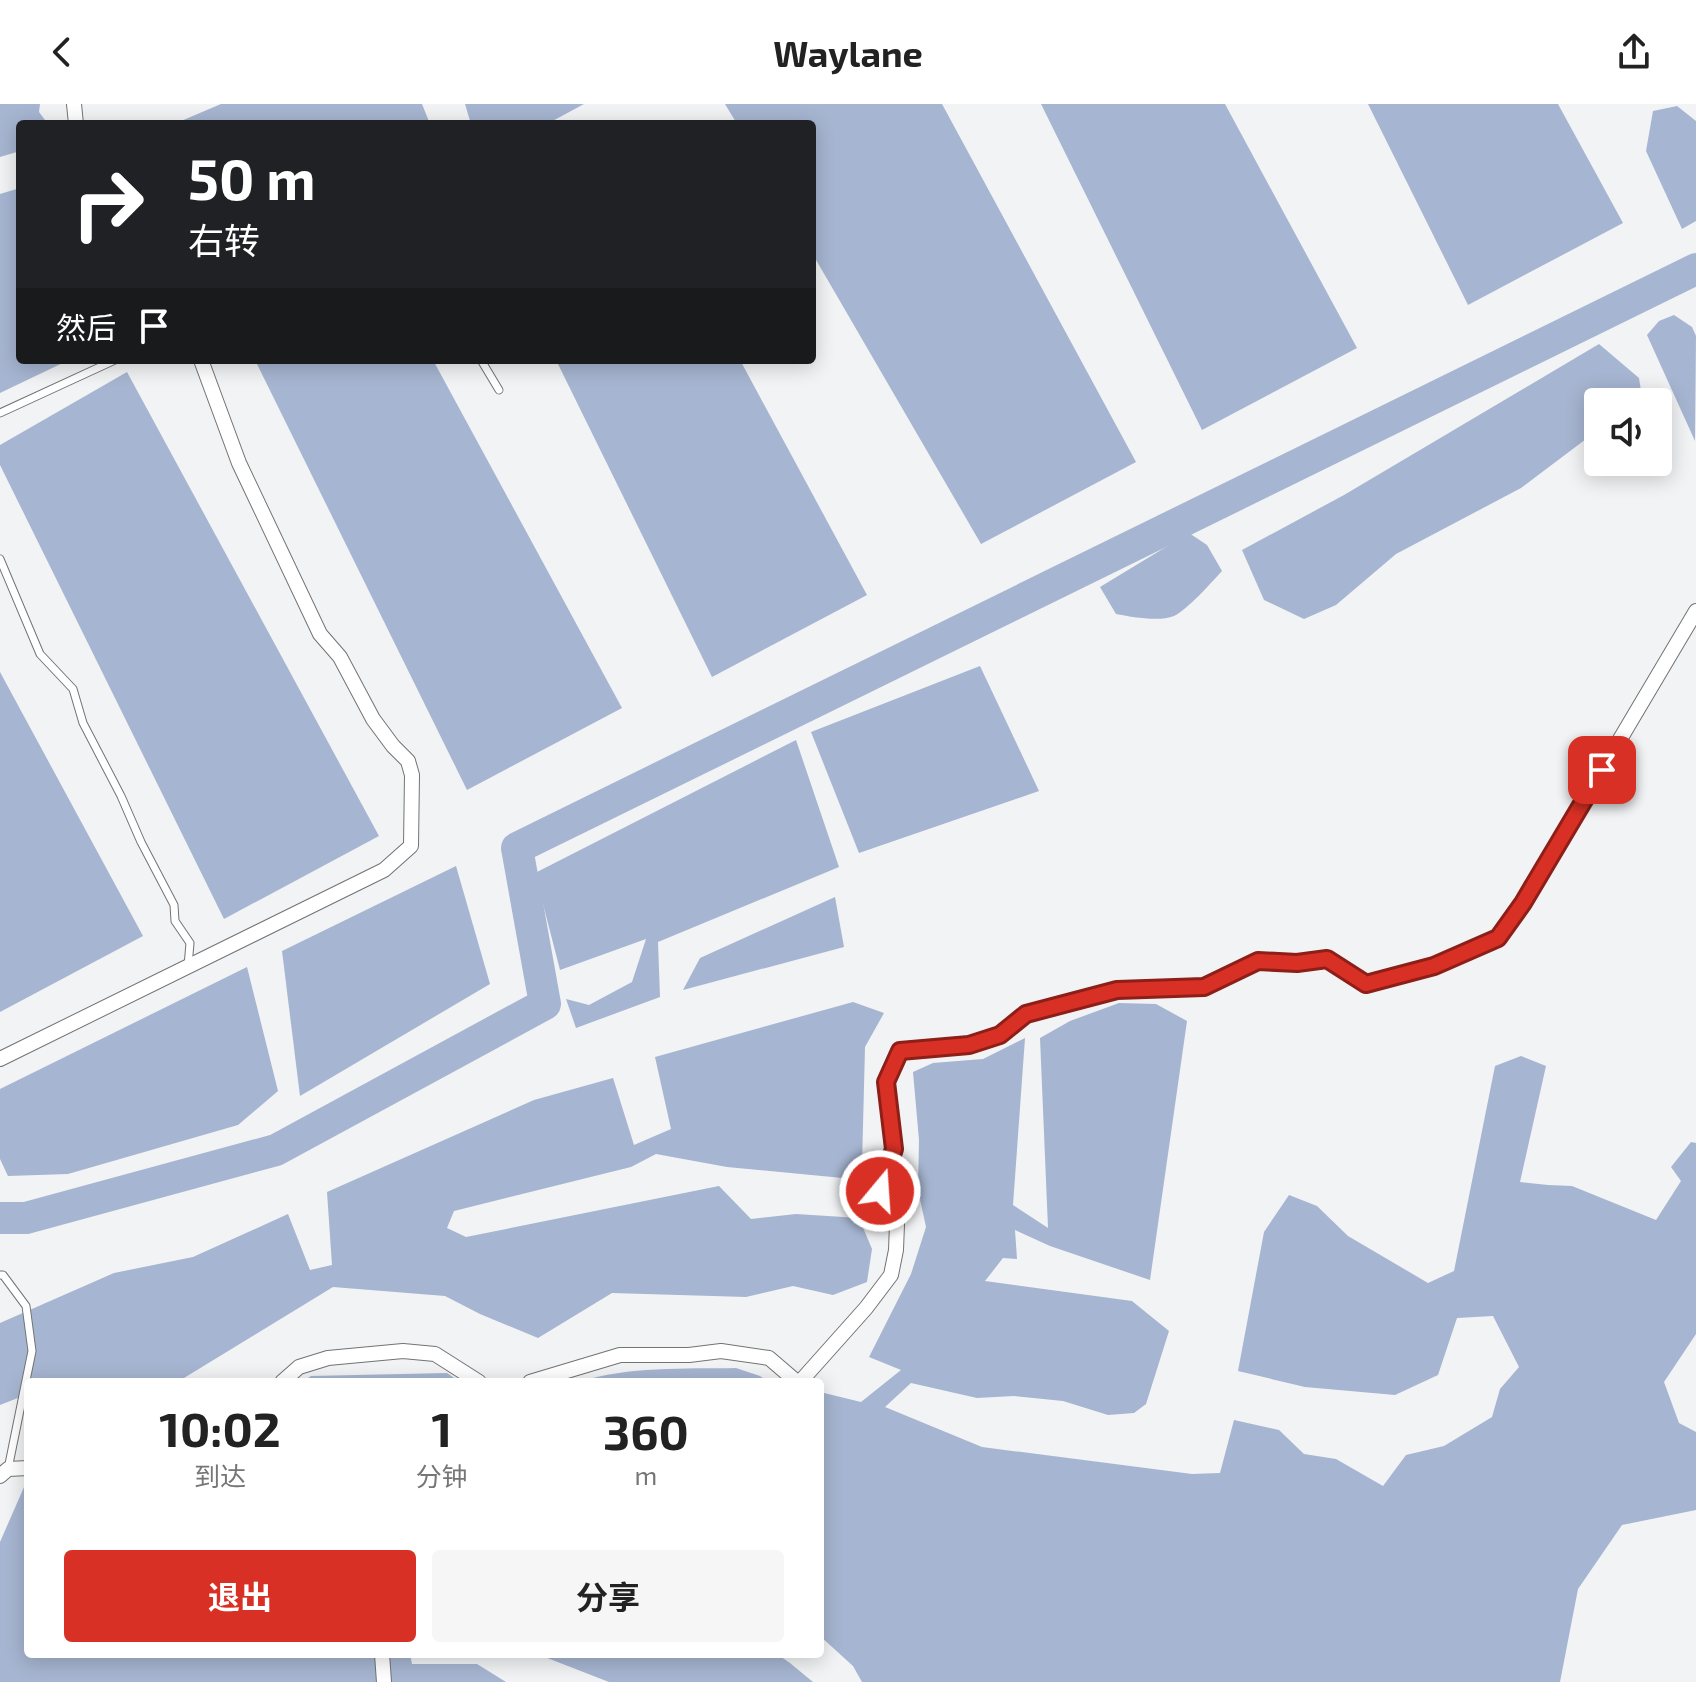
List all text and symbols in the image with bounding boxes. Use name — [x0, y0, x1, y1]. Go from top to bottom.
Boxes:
icon: back — [40, 30, 84, 74]
icon: share — [1612, 30, 1656, 74]
text: Waylane — [773, 31, 923, 74]
text: 50 m — [188, 144, 316, 211]
icon: right — [56, 152, 160, 256]
text: 右转 — [188, 218, 260, 261]
icon: arrive — [132, 304, 176, 348]
text: 然后 — [56, 309, 116, 345]
map controls — [1584, 388, 1672, 476]
button: sound — [1584, 388, 1672, 476]
pin — [1568, 736, 1636, 804]
icon: arrive — [1580, 748, 1624, 792]
position arrow — [838, 1149, 922, 1233]
text: 10:02 — [159, 1399, 281, 1457]
text: 1 — [431, 1399, 452, 1457]
text: 360 — [603, 1402, 689, 1460]
text: m — [635, 1459, 657, 1490]
text: 到达 — [194, 1460, 246, 1491]
text: 分钟 — [416, 1460, 468, 1491]
button: 退出 — [64, 1550, 416, 1642]
button: 分享 — [432, 1550, 784, 1642]

